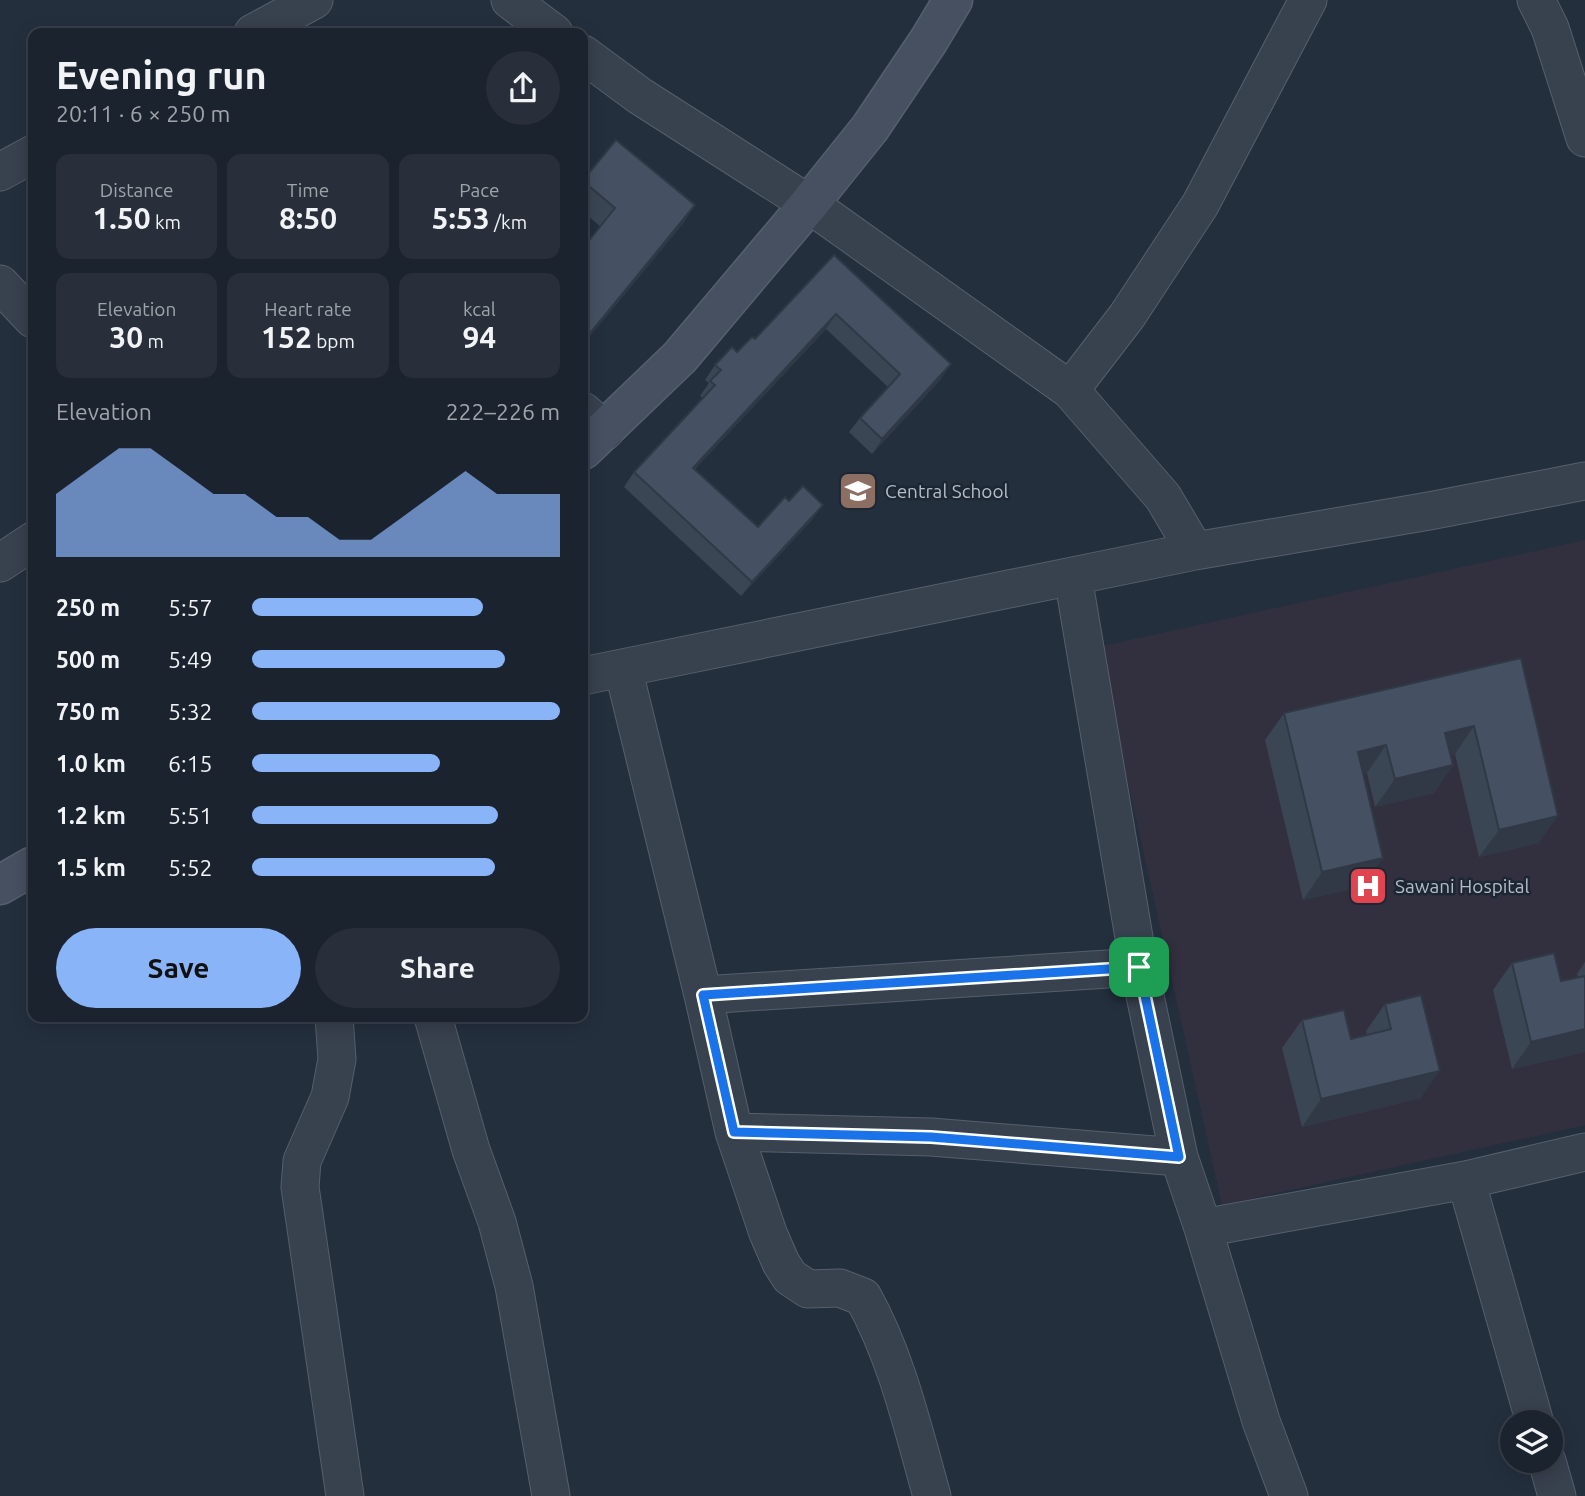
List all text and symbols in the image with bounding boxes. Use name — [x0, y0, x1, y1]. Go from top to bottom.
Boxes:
button: share — [486, 51, 560, 125]
text: Evening run — [56, 54, 267, 96]
text: 20:11 · 6 × 250 m — [56, 101, 230, 126]
text: Distance — [100, 179, 173, 201]
text: Time — [287, 179, 329, 201]
text: Pace — [459, 179, 499, 201]
text: 1.50 — [92, 201, 151, 235]
text: 8:50 — [279, 201, 337, 235]
text: 5:53 — [432, 201, 490, 235]
text: km — [151, 211, 181, 233]
text: /km — [490, 211, 527, 233]
text: Elevation — [97, 298, 176, 320]
text: Heart rate — [264, 298, 352, 320]
text: kcal — [463, 298, 496, 320]
text: 30 — [109, 320, 143, 354]
text: 152 — [261, 320, 312, 354]
text: 94 — [462, 320, 496, 354]
text: m — [143, 330, 164, 352]
text: bpm — [312, 330, 355, 352]
text: Elevation — [56, 399, 152, 424]
text: 222–226 m — [446, 399, 560, 424]
school or university icon: Central School — [837, 470, 879, 512]
place label: Central School — [885, 480, 1009, 502]
text: 250 m — [56, 595, 120, 620]
text: 5:57 — [168, 595, 213, 620]
text: 500 m — [56, 647, 120, 672]
text: 5:49 — [168, 647, 213, 672]
text: 750 m — [56, 699, 120, 724]
text: 5:32 — [168, 699, 213, 724]
text: 1.0 km — [56, 751, 126, 776]
text: 6:15 — [168, 751, 213, 776]
text: 1.2 km — [56, 803, 126, 828]
text: 5:51 — [168, 803, 213, 828]
text: 1.5 km — [56, 855, 126, 880]
text: 5:52 — [168, 855, 213, 880]
hospital icon: Sawani Hospital — [1347, 865, 1389, 907]
place label: Sawani Hospital — [1395, 875, 1530, 897]
button: Save — [56, 928, 301, 1008]
button: Share — [315, 928, 560, 1008]
pin — [1109, 937, 1169, 997]
icon: arrive — [1120, 948, 1158, 986]
map controls — [1500, 1410, 1563, 1473]
button: layers — [1500, 1410, 1563, 1473]

